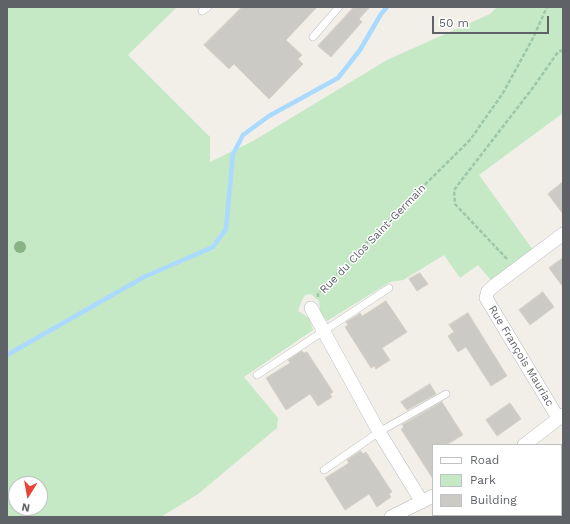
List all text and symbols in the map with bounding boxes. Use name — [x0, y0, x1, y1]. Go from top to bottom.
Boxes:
scale bar — [434, 8, 551, 34]
text: 50 m — [439, 16, 469, 30]
street label: Rue du Clos Saint-Germain — [317, 182, 429, 296]
street label: Rue François Mauriac — [486, 303, 556, 409]
legend — [432, 444, 562, 516]
text: Road — [470, 453, 499, 467]
text: Park — [470, 473, 496, 487]
north arrow — [8, 476, 48, 516]
text: Building — [470, 493, 517, 507]
text: N — [21, 500, 31, 514]

